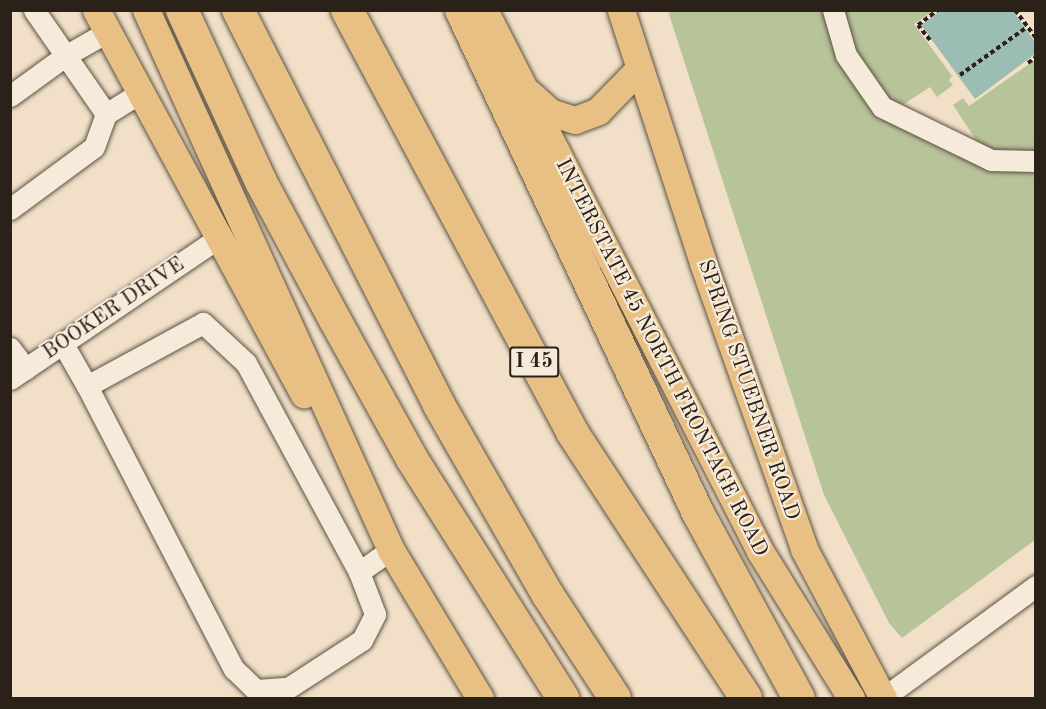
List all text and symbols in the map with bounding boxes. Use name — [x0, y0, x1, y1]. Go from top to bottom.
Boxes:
street label: INTERSTATE 45 NORTH FRONTAGE ROAD — [549, 155, 773, 561]
street label: BOOKER DRIVE — [38, 252, 190, 366]
street label: SPRING STUEBNER ROAD — [692, 257, 804, 523]
road number: I 45 — [508, 345, 560, 379]

